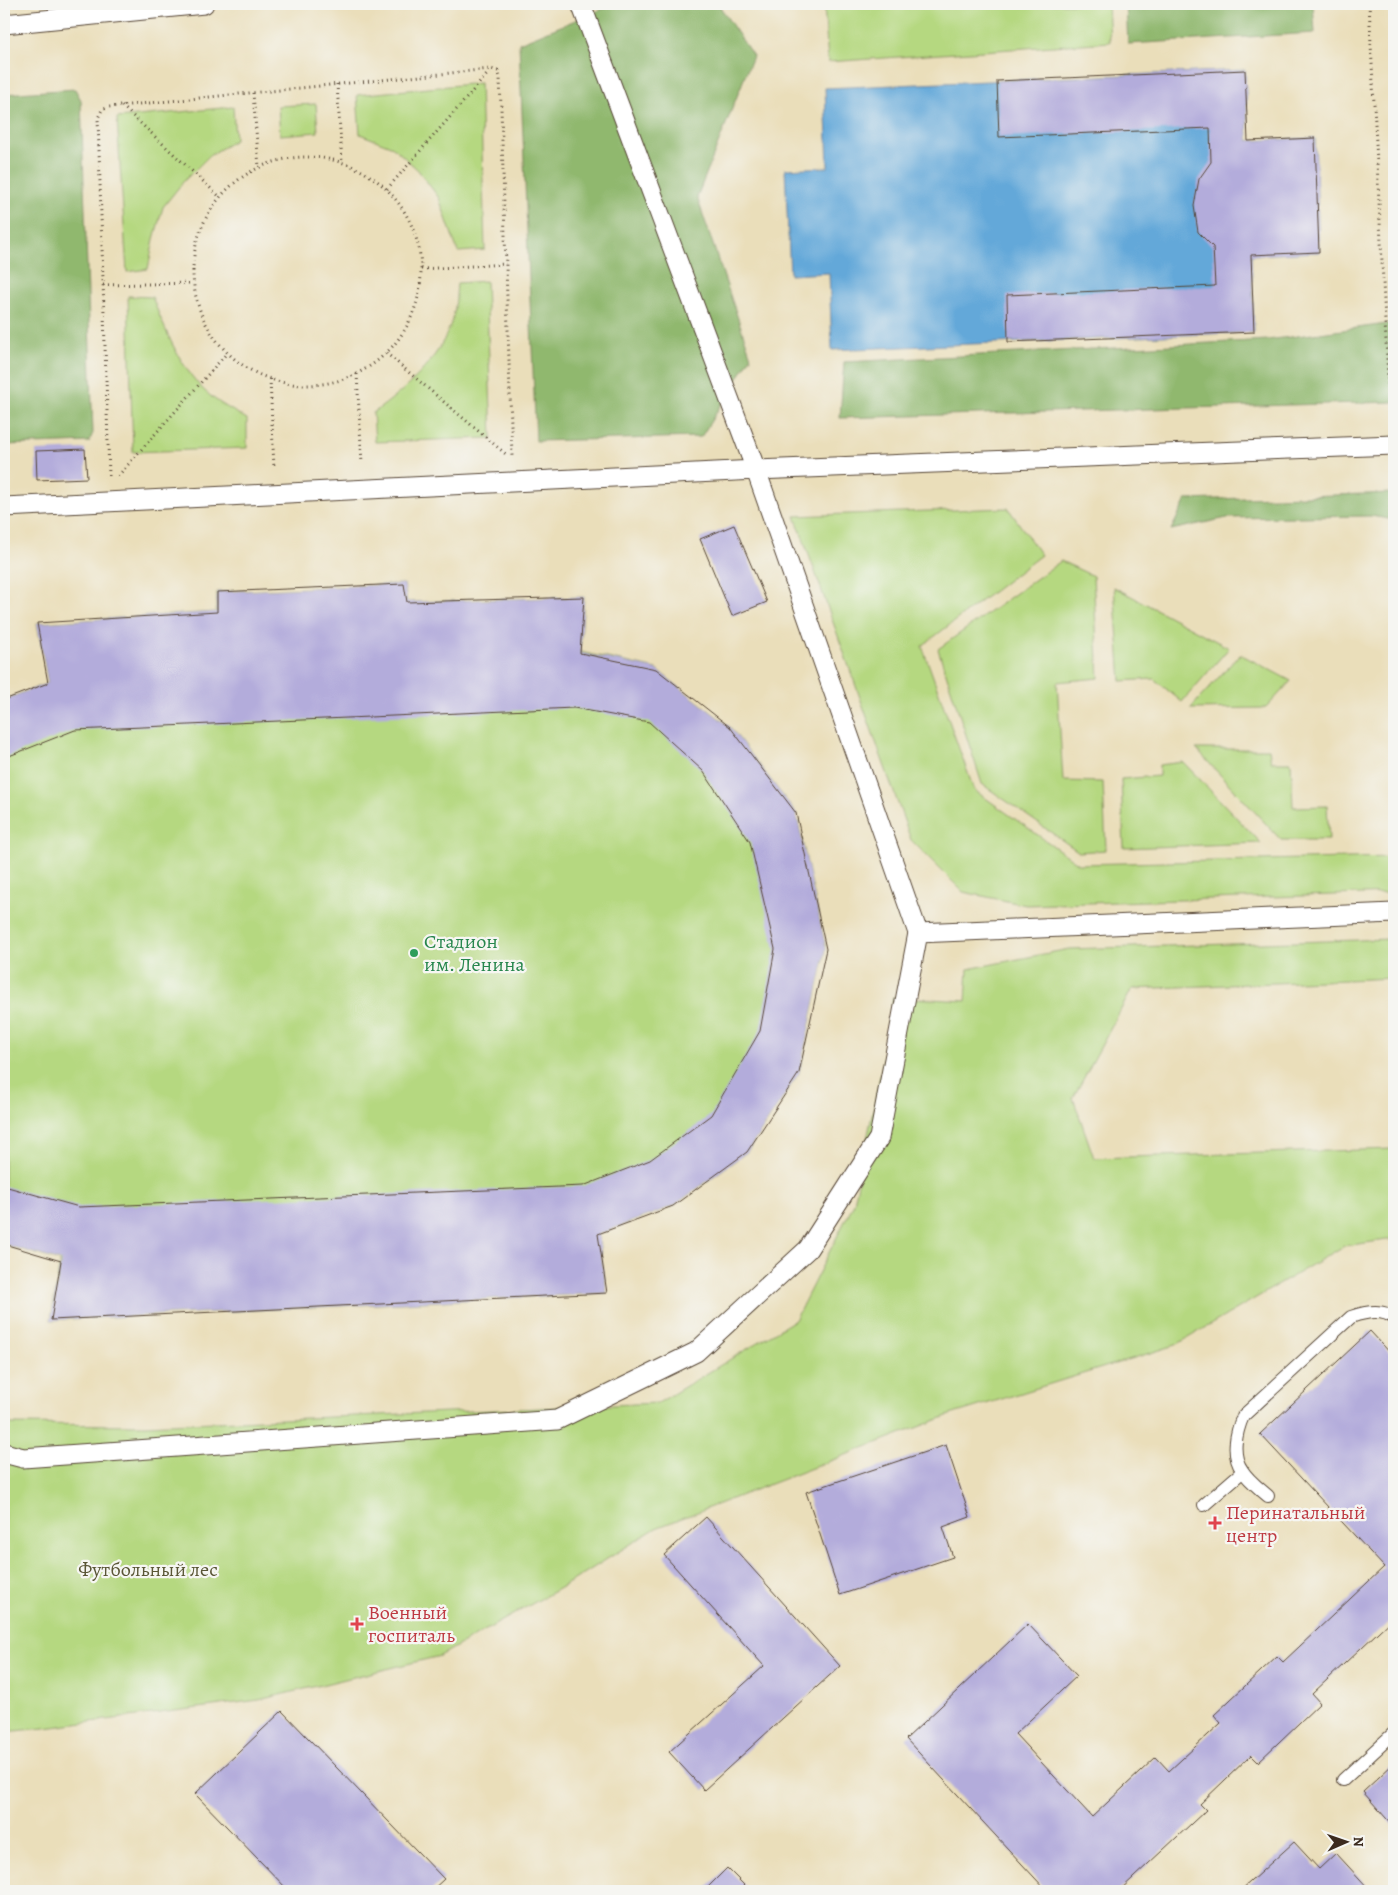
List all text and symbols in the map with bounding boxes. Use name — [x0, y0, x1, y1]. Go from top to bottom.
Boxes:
place label: Стадион им. Ленина — [424, 928, 526, 978]
marker: Стадион им. Ленина — [408, 947, 420, 959]
place label: Перинатальный центр — [1226, 1499, 1366, 1549]
marker: Перинатальный центр — [1208, 1516, 1222, 1530]
park label: Футбольный лес — [78, 1556, 218, 1583]
place label: Военный госпиталь — [368, 1599, 455, 1649]
marker: Военный госпиталь — [350, 1617, 364, 1631]
north arrow — [1320, 1818, 1370, 1868]
text: N — [1349, 1836, 1368, 1847]

